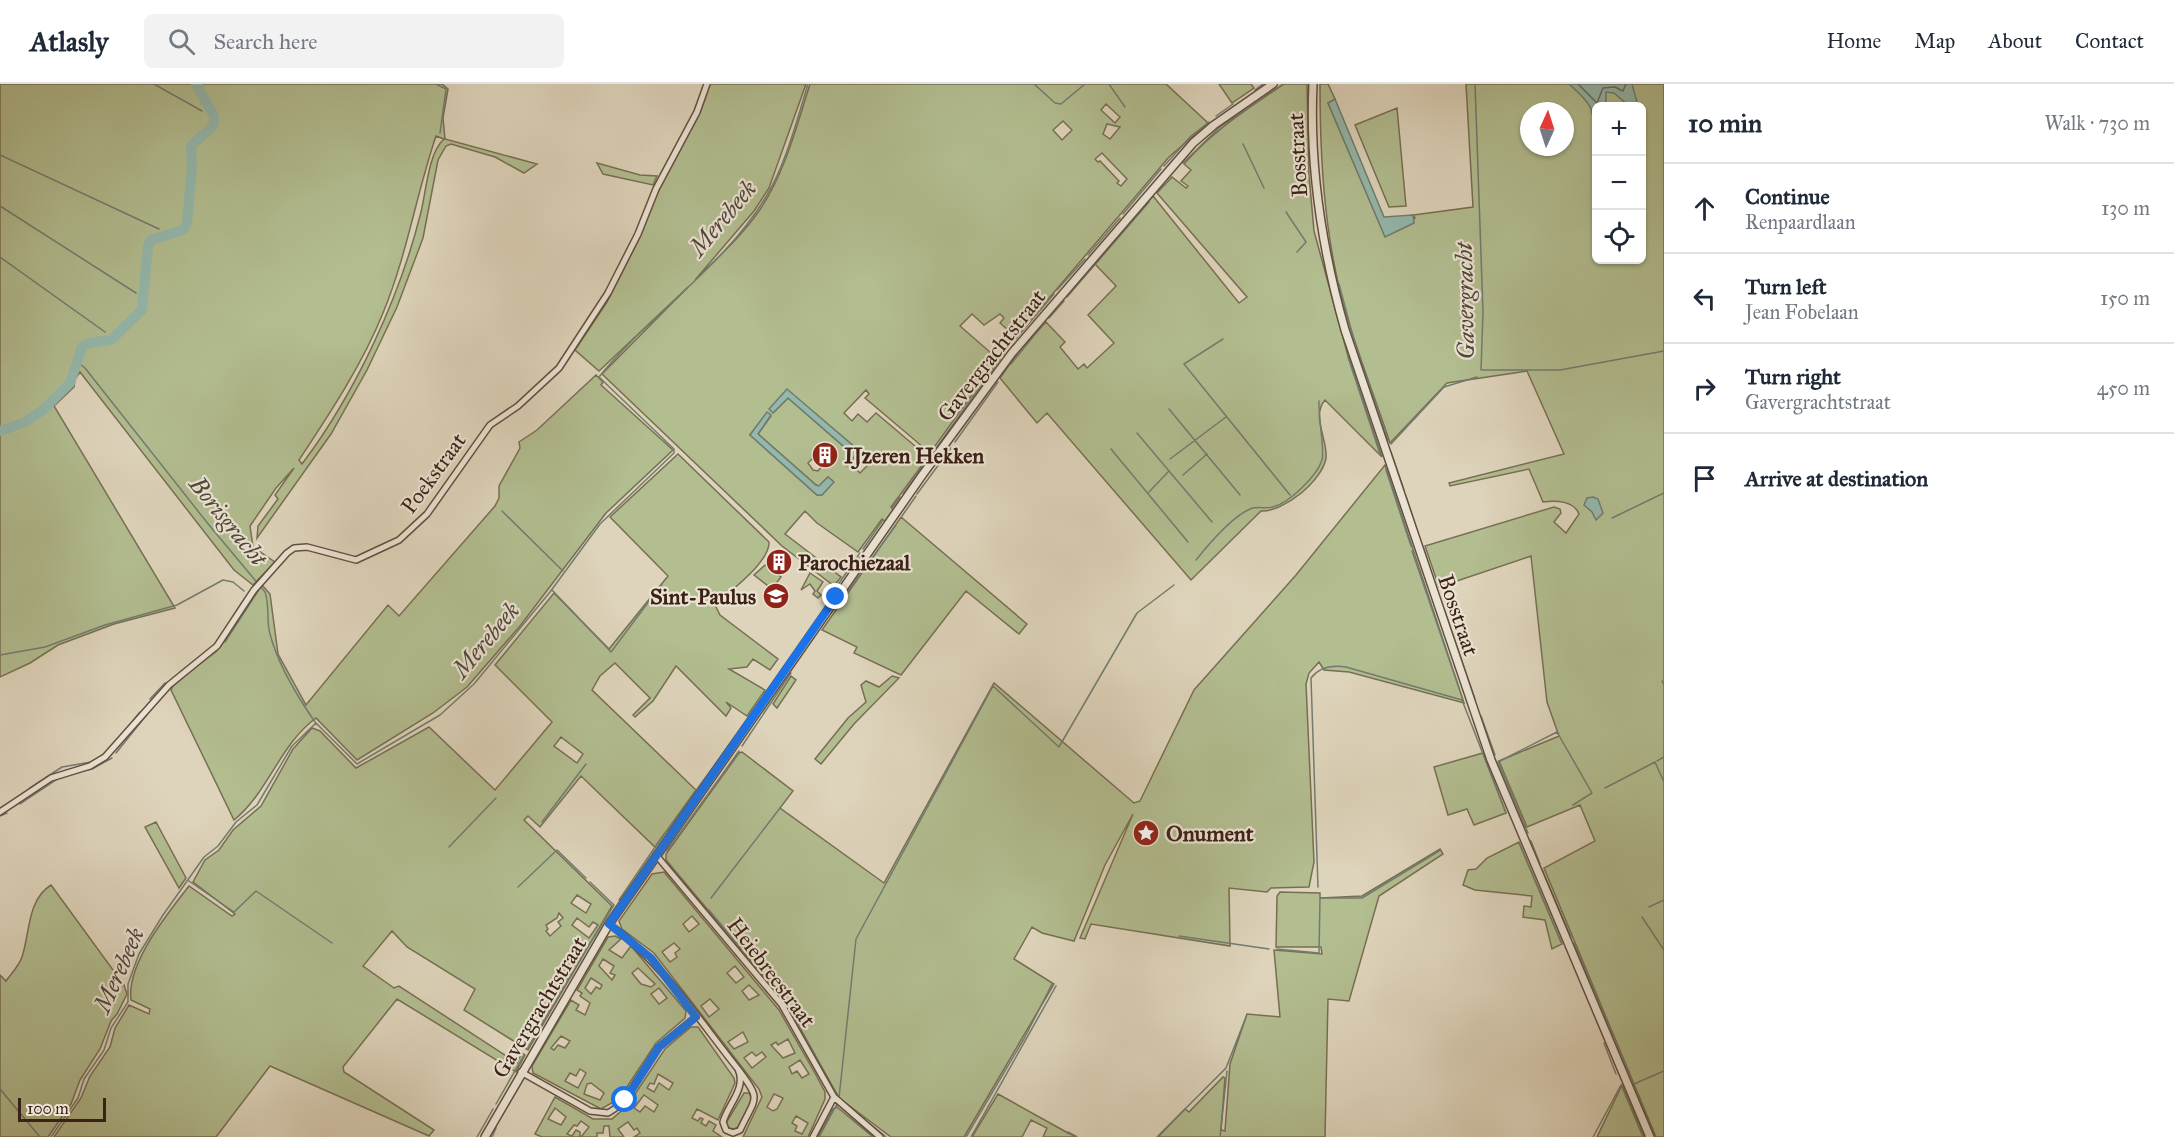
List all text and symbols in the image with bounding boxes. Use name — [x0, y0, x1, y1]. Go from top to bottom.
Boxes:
search box — [144, 14, 564, 68]
text: Atlasly — [30, 24, 108, 59]
icon: search — [165, 25, 198, 58]
text: Search here — [213, 28, 317, 55]
text: Home — [1826, 28, 1881, 54]
text: Map — [1914, 28, 1955, 54]
text: About — [1988, 28, 2042, 54]
text: Contact — [2075, 28, 2144, 54]
north arrow — [1520, 102, 1574, 156]
map controls — [1592, 102, 1646, 264]
button: + — [1592, 102, 1646, 156]
text: 10 min — [1688, 107, 1762, 139]
text: Walk · 730 m — [2044, 111, 2150, 135]
street label: Bosstraat — [1282, 112, 1313, 198]
button: − — [1592, 156, 1646, 210]
water label: Merebeek — [681, 174, 764, 264]
text: Continue — [1745, 183, 1830, 210]
icon: ahead — [1688, 192, 1721, 225]
text: 130 m — [2101, 196, 2150, 220]
button: locate — [1592, 210, 1646, 264]
text: Renpaardlaan — [1745, 210, 1856, 234]
water label: Gavergracht — [1449, 241, 1481, 360]
text: Turn left — [1745, 273, 1827, 300]
icon: left — [1688, 282, 1721, 315]
street label: Gavergrachtstraat — [931, 284, 1052, 427]
text: 150 m — [2100, 286, 2150, 310]
text: Jean Fobelaan — [1745, 300, 1859, 324]
text: Turn right — [1745, 363, 1841, 390]
icon: right — [1688, 372, 1721, 405]
text: 450 m — [2097, 376, 2150, 400]
text: Gavergrachtstraat — [1745, 390, 1891, 414]
street label: Poekstraat — [395, 428, 472, 519]
building icon: IJzeren Hekken — [810, 440, 840, 470]
place label: IJzeren Hekken — [844, 442, 984, 470]
icon: arrive — [1688, 462, 1721, 495]
text: Arrive at destination — [1745, 465, 1928, 492]
water label: Borisgracht — [182, 469, 274, 573]
building icon: Parochiezaal — [764, 547, 794, 577]
place label: Parochiezaal — [798, 549, 911, 576]
street label: Bosstraat — [1432, 571, 1485, 660]
school or university icon: Sint-Paulus — [761, 581, 791, 611]
place label: Sint-Paulus — [650, 583, 756, 610]
route end — [822, 583, 848, 609]
water label: Merebeek — [444, 596, 527, 686]
place icon: Onument — [1131, 818, 1161, 848]
place label: Onument — [1166, 820, 1254, 847]
street label: Heiebreestraat — [722, 912, 822, 1033]
water label: Merebeek — [86, 923, 151, 1019]
street label: Gavergrachtstraat — [487, 931, 592, 1083]
route start — [611, 1086, 637, 1112]
scale bar — [18, 1095, 106, 1122]
text: 100 m — [27, 1099, 69, 1118]

